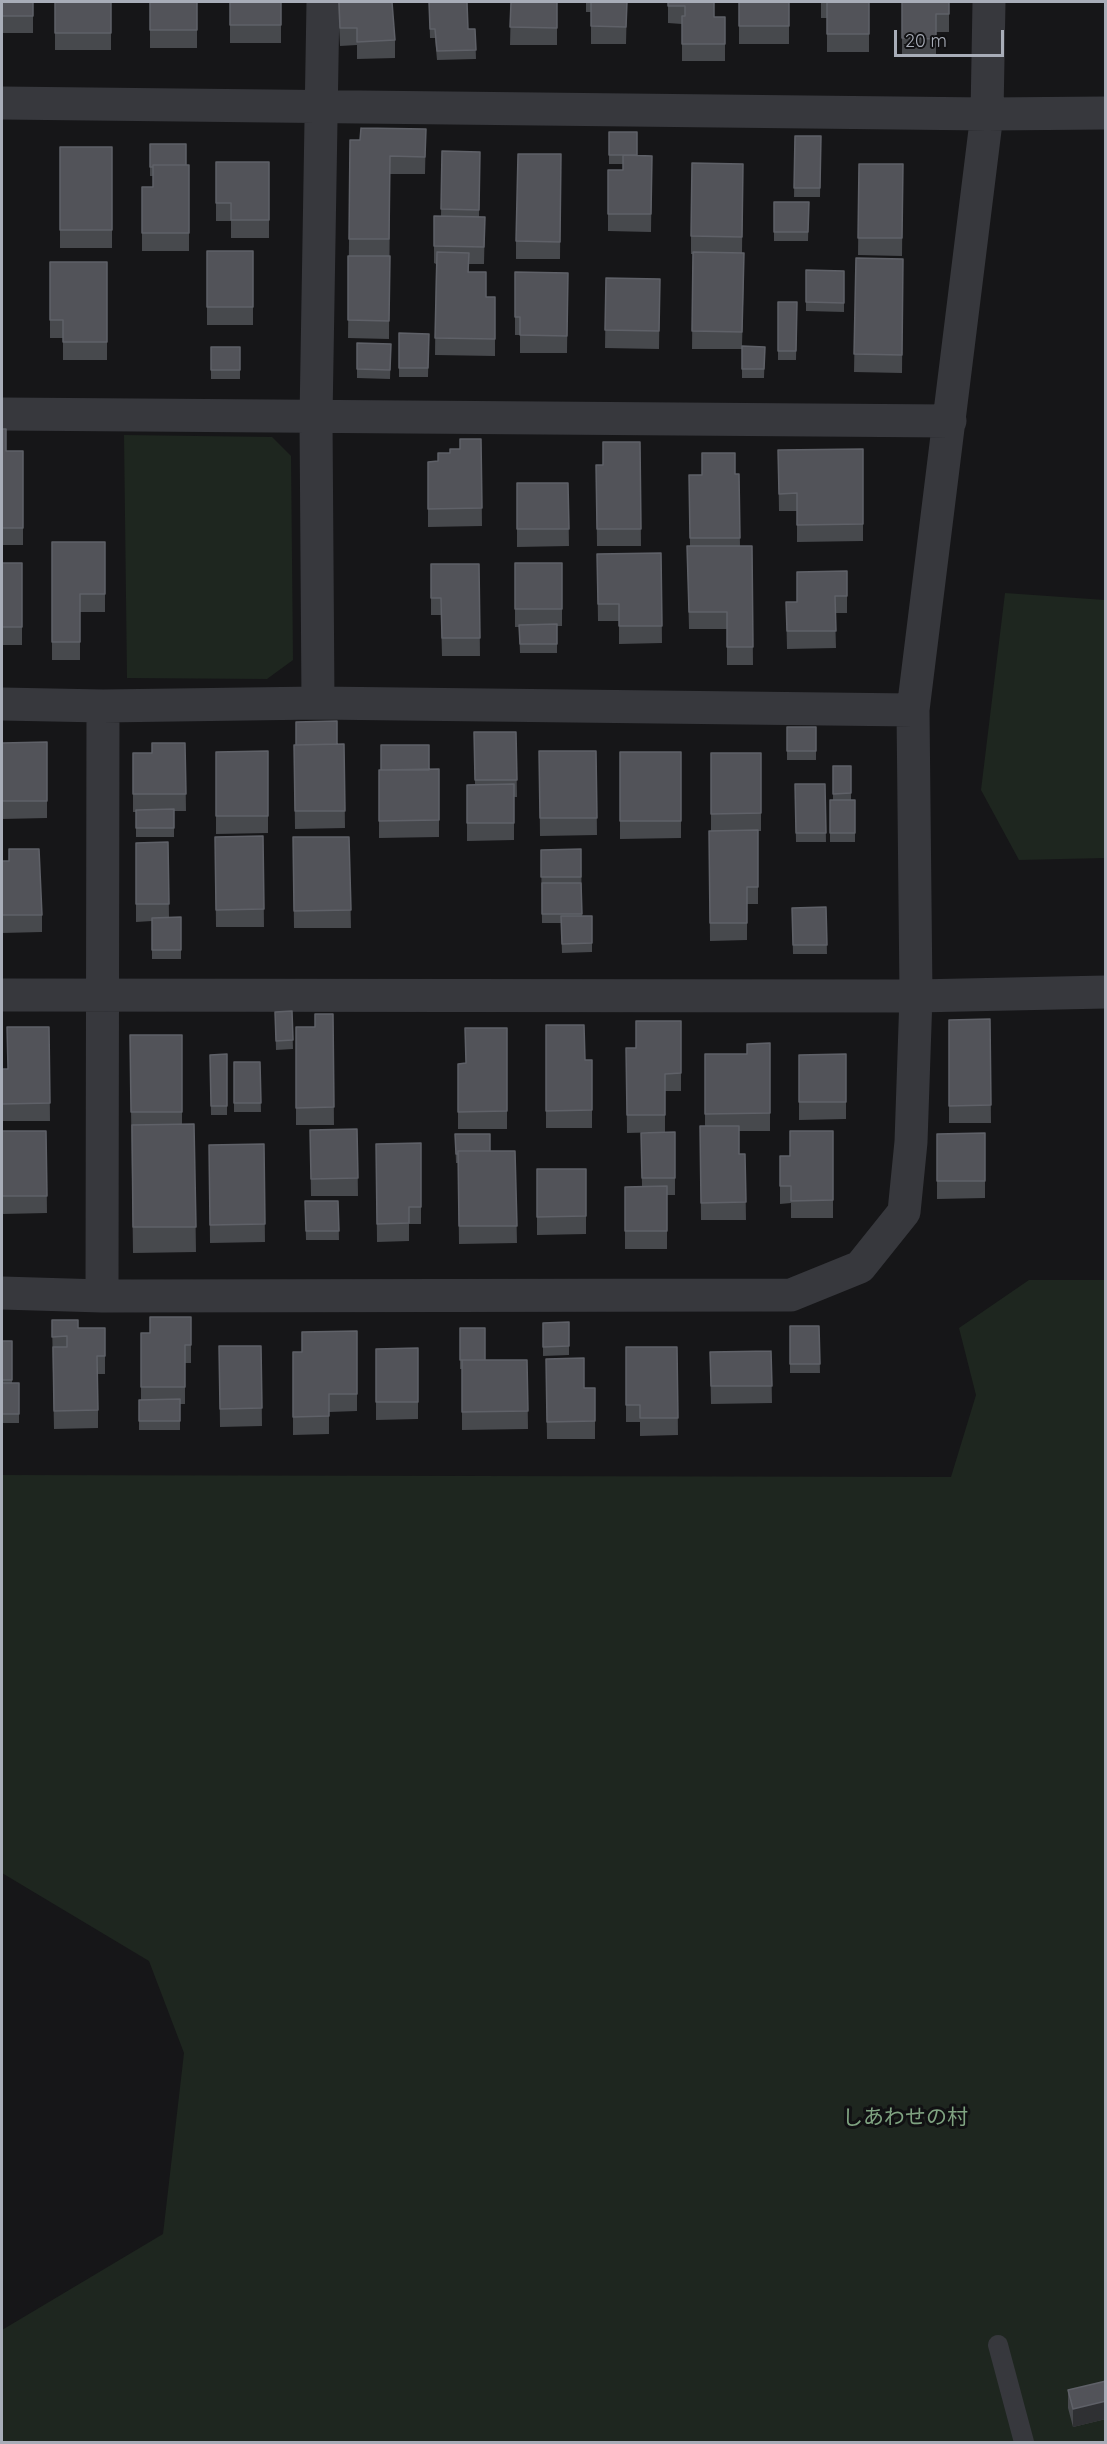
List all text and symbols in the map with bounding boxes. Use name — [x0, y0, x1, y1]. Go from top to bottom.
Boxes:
scale bar — [897, 18, 1006, 56]
text: 20 m — [905, 29, 947, 52]
park label: しあわせの村 — [842, 2105, 968, 2131]

